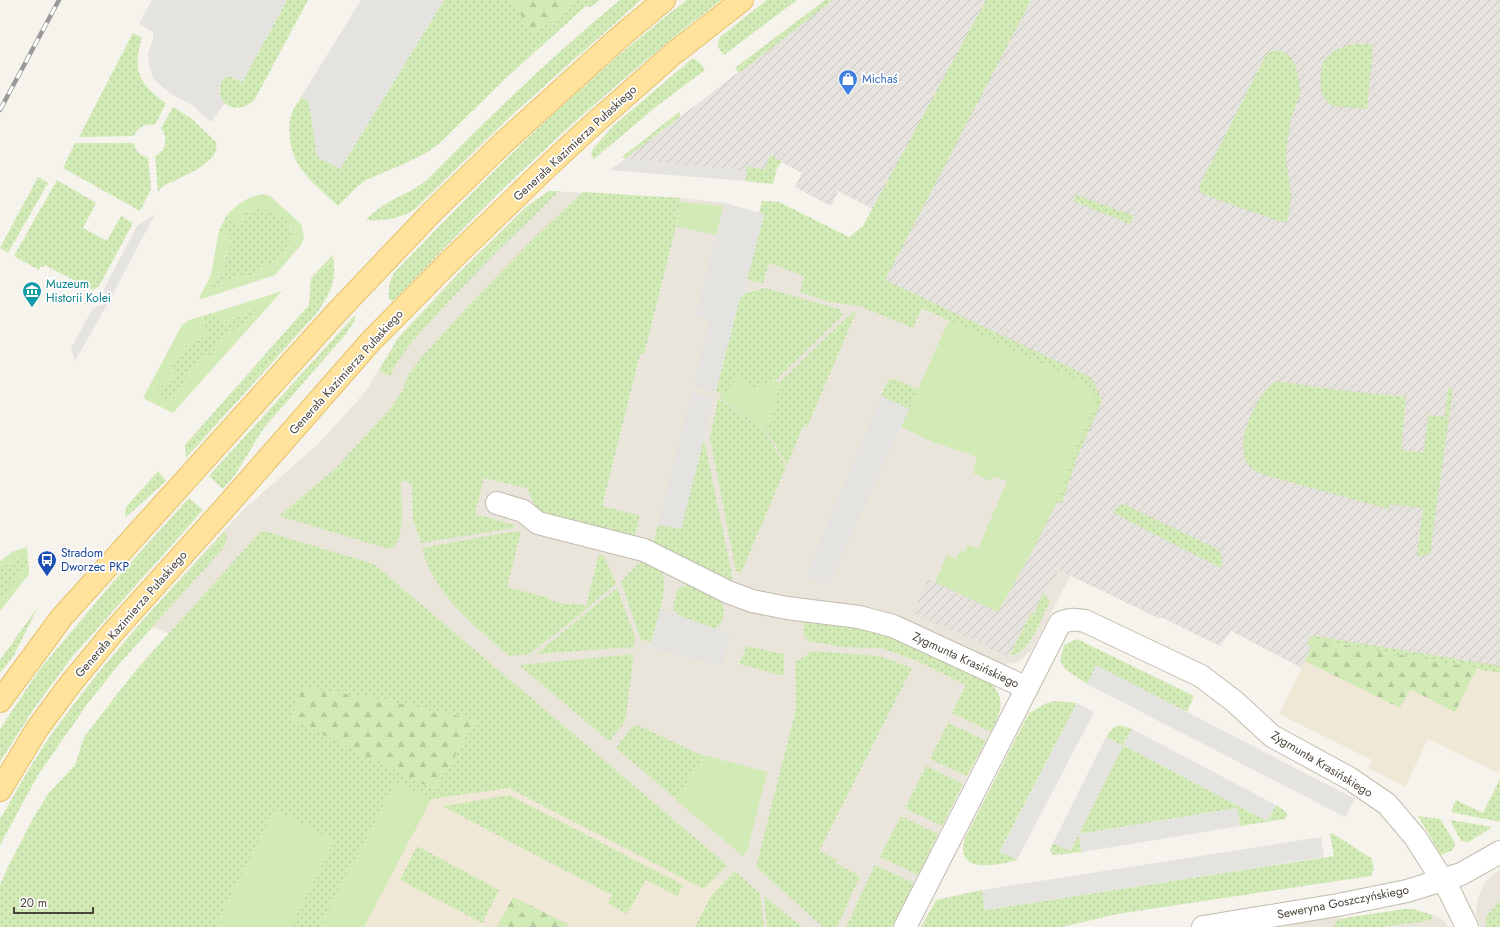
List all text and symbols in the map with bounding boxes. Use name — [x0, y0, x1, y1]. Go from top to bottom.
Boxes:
shop icon: Michaś — [837, 68, 859, 96]
place label: Michaś — [862, 70, 898, 88]
street label: Generała Kazimierza Pułaskiego — [509, 80, 641, 205]
place label: Muzeum Historii Kolei — [46, 275, 111, 307]
museum icon: Muzeum Historii Kolei — [21, 280, 43, 308]
street label: Generała Kazimierza Pułaskiego — [285, 305, 408, 439]
place label: Stradom Dworzec PKP — [61, 544, 130, 576]
street label: Generała Kazimierza Pułaskiego — [71, 546, 192, 681]
bus stop icon: Stradom Dworzec PKP — [36, 549, 58, 577]
street label: Zygmunta Krasińskiego — [910, 627, 1023, 693]
street label: Zygmunta Krasińskiego — [1268, 726, 1377, 802]
street label: Seweryna Goszczyńskiego — [1275, 880, 1411, 924]
scale bar — [14, 889, 93, 915]
text: 20 m — [20, 894, 47, 912]

